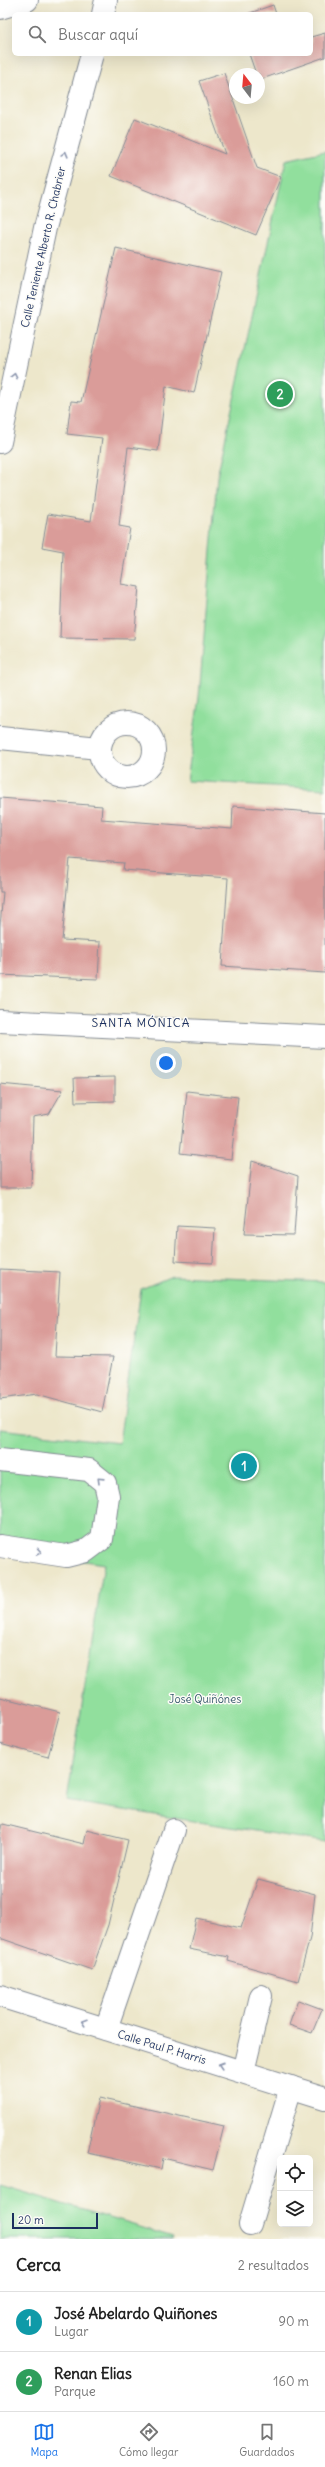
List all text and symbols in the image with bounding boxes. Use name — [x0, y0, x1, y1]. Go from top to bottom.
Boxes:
search box — [12, 12, 313, 56]
icon: search — [26, 23, 48, 45]
text: Buscar aquí — [58, 25, 138, 44]
north arrow — [229, 68, 265, 104]
one-way arrow — [60, 151, 69, 158]
street label: Calle Teniente Alberto R. Chabrier — [18, 165, 68, 329]
one-way arrow — [9, 373, 17, 380]
pin: 2 — [267, 379, 293, 409]
district label: SANTA MÓNICA — [92, 1015, 190, 1030]
your location — [156, 1053, 176, 1073]
pin: 1 — [231, 1451, 257, 1481]
one-way arrow — [97, 1477, 105, 1485]
one-way arrow — [35, 1547, 42, 1556]
park label: José Quiñónes — [169, 1692, 241, 1706]
one-way arrow — [80, 2018, 87, 2027]
street label: Calle Paul P. Harris — [116, 2027, 208, 2067]
one-way arrow — [218, 2062, 225, 2070]
map controls — [277, 2155, 313, 2227]
button: locate — [277, 2155, 313, 2191]
button: layers — [277, 2191, 313, 2227]
scale bar — [12, 2211, 98, 2230]
text: 20 m — [18, 2213, 44, 2227]
text: Cerca — [16, 2254, 61, 2276]
text: 2 resultados — [238, 2257, 309, 2274]
text: José Abelardo Quiñones — [54, 2304, 217, 2323]
text: 1 — [26, 2313, 32, 2330]
text: 90 m — [278, 2313, 309, 2330]
text: Lugar — [54, 2323, 88, 2340]
text: Renan Elias — [54, 2364, 132, 2383]
text: 2 — [25, 2373, 33, 2390]
text: 160 m — [273, 2373, 309, 2390]
text: Parque — [54, 2383, 96, 2400]
tab: Mapa — [30, 2421, 58, 2459]
tab: Cómo llegar — [119, 2421, 178, 2459]
tab: Guardados — [239, 2421, 295, 2459]

